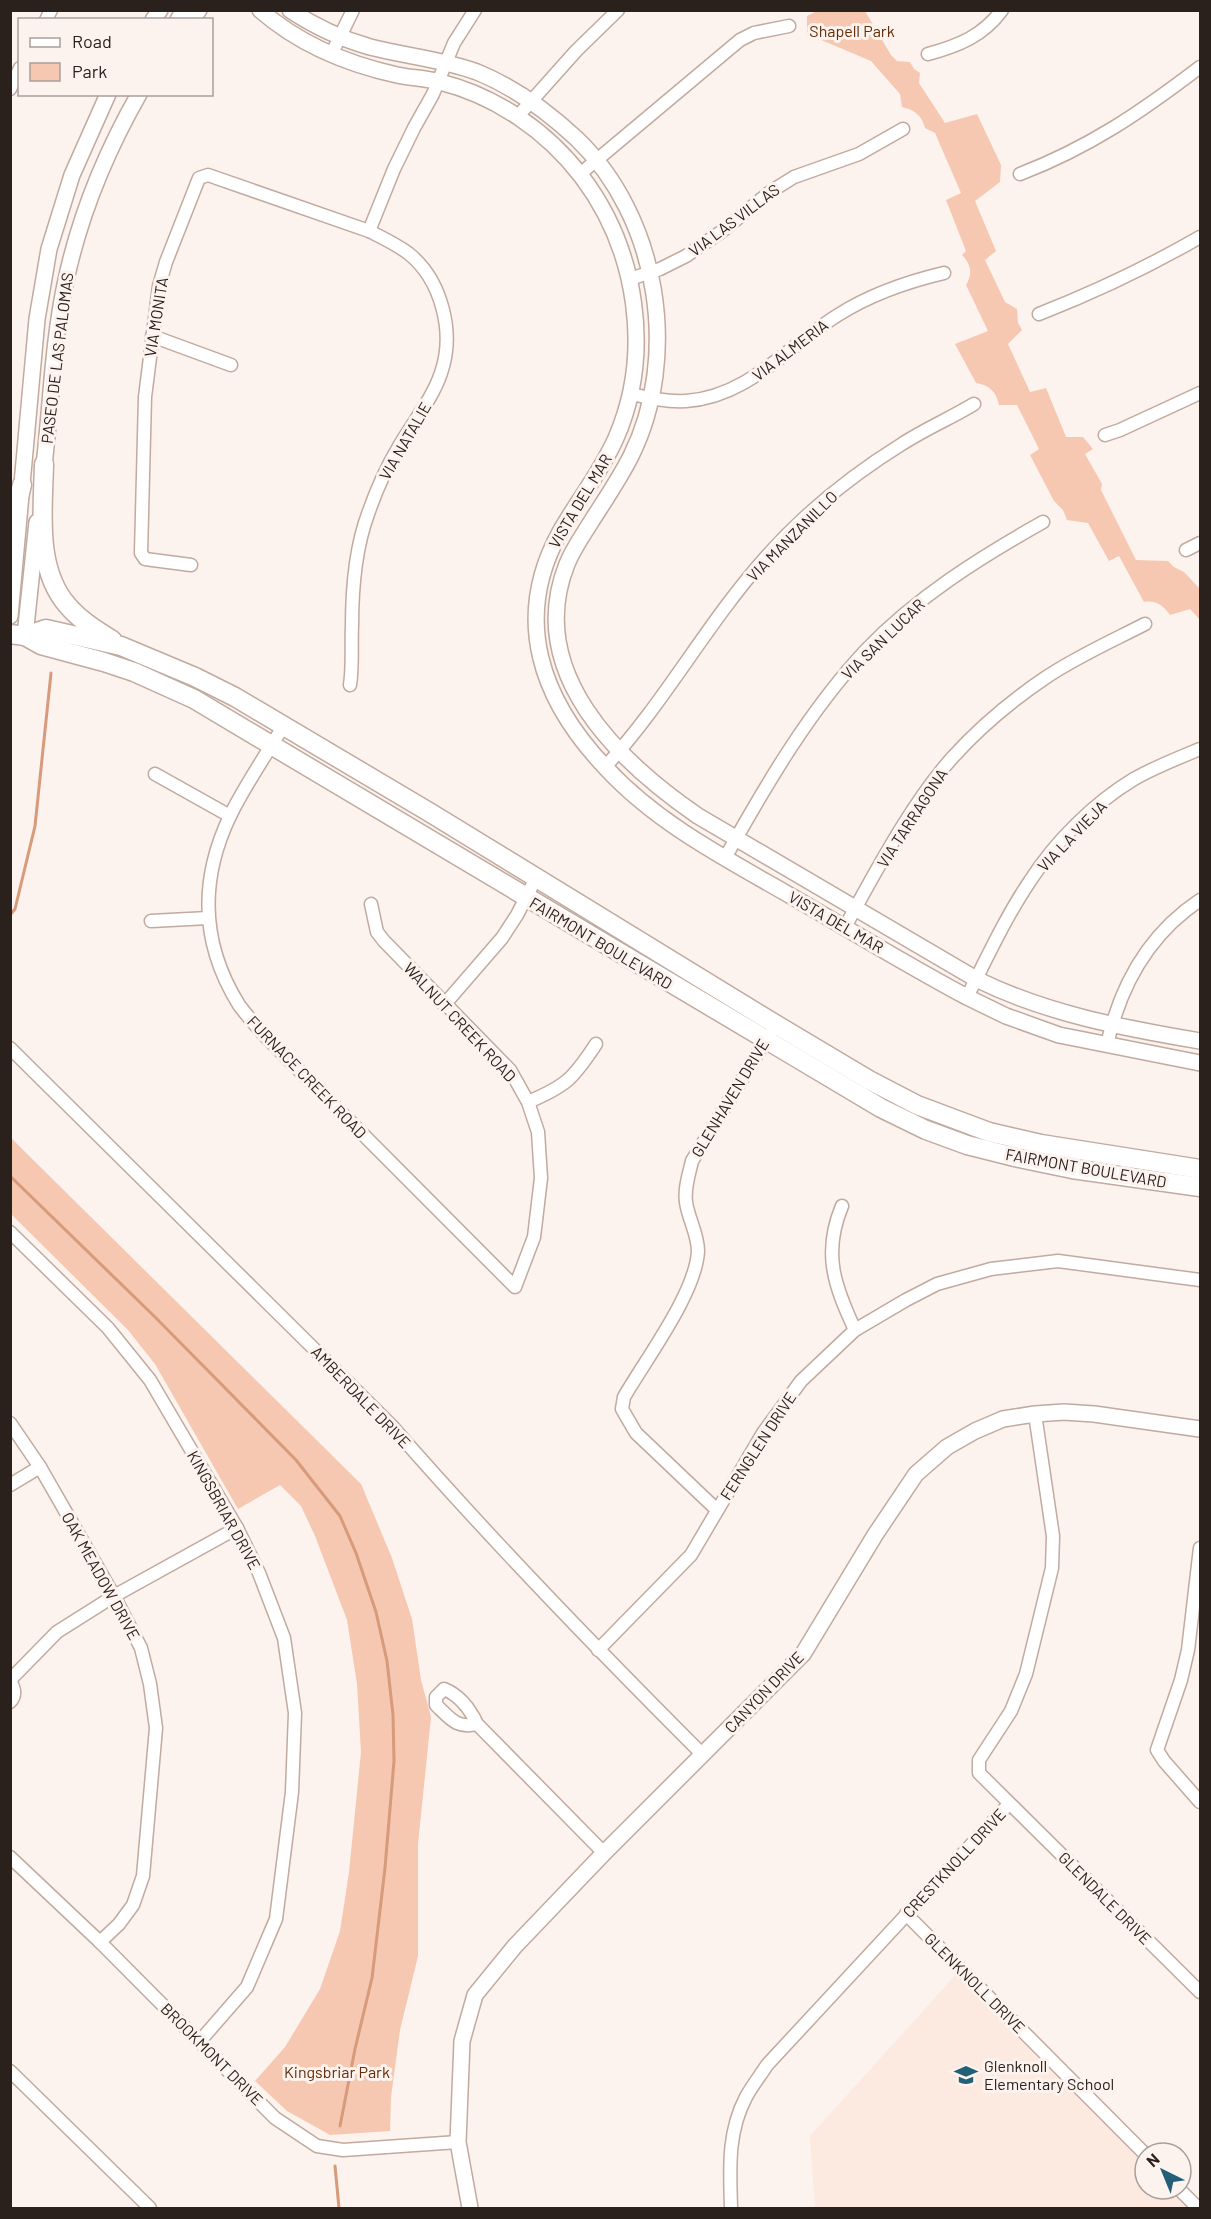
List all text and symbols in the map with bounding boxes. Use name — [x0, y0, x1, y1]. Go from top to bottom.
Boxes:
legend — [18, 18, 213, 96]
park label: Shapell Park — [809, 21, 895, 40]
text: Road — [72, 30, 112, 52]
text: Park — [72, 60, 107, 82]
street label: VIA LAS VILLAS — [685, 179, 783, 260]
street label: PASEO DE LAS PALOMAS — [37, 271, 76, 445]
street label: VIA MONITA — [140, 275, 171, 358]
street label: VIA ALMERIA — [748, 315, 832, 384]
street label: VIA NATALIE — [375, 398, 434, 483]
street label: VISTA DEL MAR — [544, 450, 615, 551]
street label: VIA MANZANILLO — [743, 487, 841, 585]
street label: VIA SAN LUCAR — [837, 594, 928, 683]
street label: VIA TARRAGONA — [872, 764, 951, 871]
street label: VIA LA VIEJA — [1033, 796, 1110, 875]
street label: VISTA DEL MAR — [785, 887, 887, 957]
street label: FAIRMONT BOULEVARD — [526, 892, 676, 993]
street label: WALNUT CREEK ROAD — [400, 958, 521, 1085]
street label: FURNACE CREEK ROAD — [244, 1011, 371, 1142]
street label: GLENHAVEN DRIVE — [687, 1035, 772, 1160]
street label: FAIRMONT BOULEVARD — [1004, 1144, 1168, 1191]
street label: AMBERDALE DRIVE — [308, 1342, 415, 1452]
street label: FERNGLEN DRIVE — [716, 1388, 800, 1503]
street label: KINGSBRIAR DRIVE — [184, 1447, 265, 1573]
street label: OAK MEADOW DRIVE — [58, 1509, 144, 1643]
street label: CANYON DRIVE — [720, 1647, 807, 1736]
street label: CRESTKNOLL DRIVE — [898, 1804, 1009, 1921]
street label: GLENDALE DRIVE — [1055, 1847, 1156, 1948]
street label: GLENKNOLL DRIVE — [921, 1929, 1029, 2037]
street label: BROOKMONT DRIVE — [157, 1999, 267, 2109]
place label: Glenknoll Elementary School — [984, 2056, 1114, 2093]
park label: Kingsbriar Park — [284, 2062, 390, 2081]
school or university icon: Glenknoll Elementary School — [953, 2062, 979, 2088]
north arrow — [1133, 2141, 1193, 2201]
text: N — [1142, 2149, 1163, 2170]

